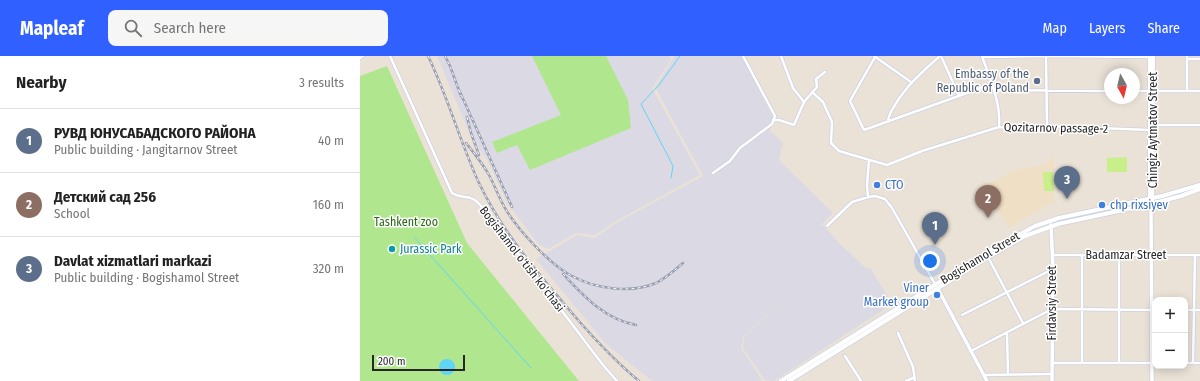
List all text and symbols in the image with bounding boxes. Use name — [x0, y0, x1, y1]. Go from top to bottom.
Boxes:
search box — [108, 10, 388, 46]
text: Mapleaf — [20, 17, 84, 40]
icon: search — [122, 17, 144, 39]
text: Search here — [154, 19, 226, 37]
text: Map — [1043, 20, 1067, 37]
text: Layers — [1089, 20, 1125, 37]
text: Share — [1147, 20, 1180, 37]
place label: Embassy of the Republic of Poland — [937, 67, 1029, 95]
north arrow — [1104, 68, 1140, 104]
text: Nearby — [16, 72, 67, 93]
street label: Chingiz Aytmatov Street — [1146, 72, 1160, 188]
text: 3 results — [299, 75, 344, 90]
marker: Embassy of the Republic of Poland — [1032, 76, 1042, 86]
street label: Qozitarnov passage-2 — [1004, 120, 1108, 136]
text: РУВД ЮНУСАБАДСКОГО РАЙОНА — [54, 124, 256, 142]
text: 1 — [26, 133, 32, 148]
text: 40 m — [318, 133, 344, 148]
text: Public building · Jangitarnov Street — [54, 142, 238, 157]
pin: 3 — [1054, 166, 1080, 199]
place label: СТО — [885, 178, 904, 192]
marker: СТО — [872, 180, 882, 190]
pin: 2 — [975, 185, 1001, 218]
text: Детский сад 256 — [54, 188, 156, 206]
text: 2 — [26, 197, 32, 212]
text: 160 m — [313, 197, 344, 212]
place label: chp rixsiyev — [1110, 198, 1168, 212]
marker: chp rixsiyev — [1097, 200, 1107, 210]
street label: Bogishamol o'tish ko'chasi — [477, 204, 567, 314]
text: School — [54, 206, 90, 221]
pin: 1 — [922, 212, 948, 245]
park label: Tashkent zoo — [374, 215, 438, 229]
street label: Bogishamol Street — [938, 229, 1022, 287]
place label: Jurassic Park — [400, 242, 462, 256]
marker: Jurassic Park — [387, 244, 397, 254]
street label: Badamzar Street — [1086, 248, 1167, 262]
your location — [920, 251, 940, 271]
text: Davlat xizmatlari markazi — [54, 252, 212, 270]
text: 3 — [26, 261, 32, 276]
text: 320 m — [313, 261, 344, 276]
street label: Firdavsiy Street — [1045, 265, 1059, 340]
text: Public building · Bogishamol Street — [54, 270, 239, 285]
place label: Viner Market group — [864, 281, 930, 309]
marker: Viner Market group — [932, 290, 942, 300]
map controls — [1152, 297, 1188, 369]
button: + — [1152, 297, 1188, 333]
button: − — [1152, 333, 1188, 369]
scale bar — [372, 353, 465, 372]
text: 200 m — [378, 355, 405, 368]

